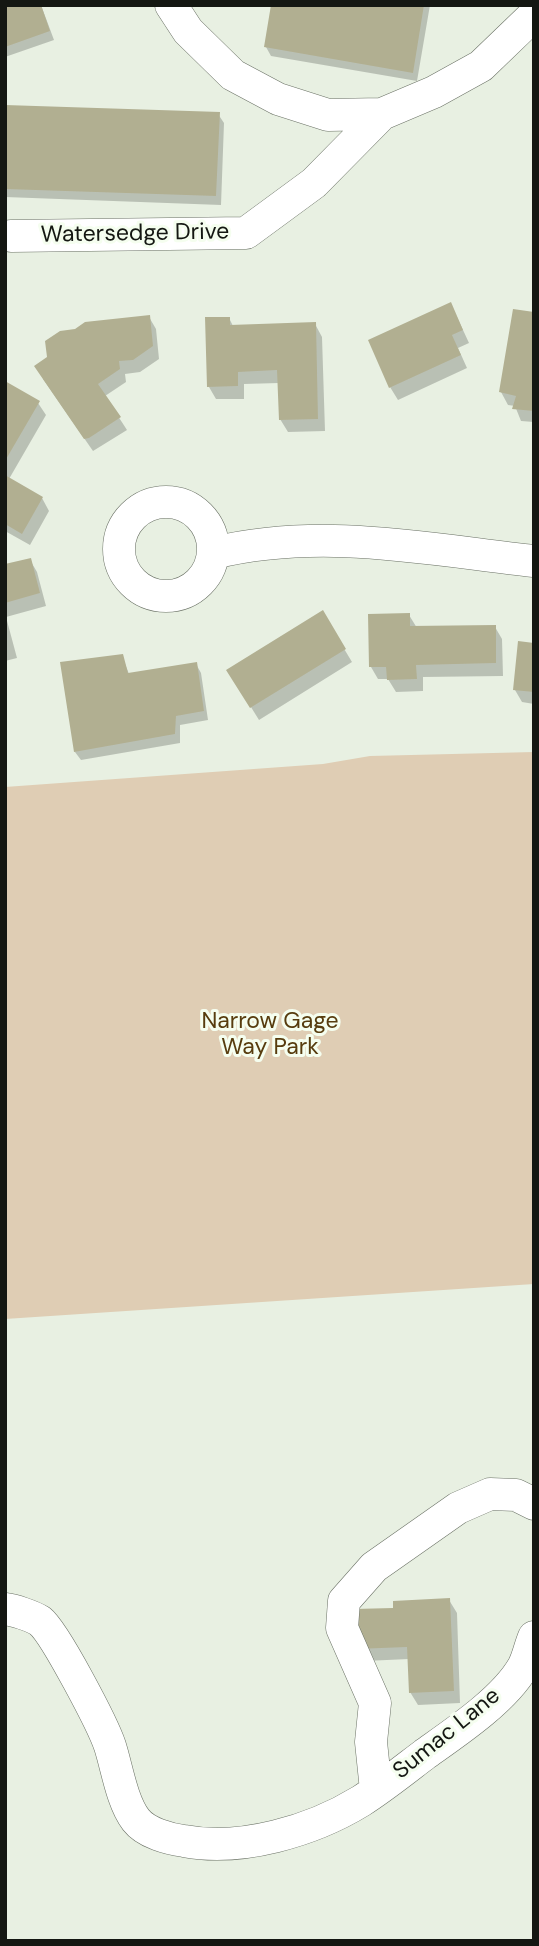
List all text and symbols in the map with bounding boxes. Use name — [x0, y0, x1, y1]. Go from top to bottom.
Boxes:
street label: Watersedge Drive — [40, 219, 230, 249]
park label: Narrow Gage Way Park — [201, 1008, 339, 1062]
street label: Sumac Lane — [388, 1682, 506, 1786]

